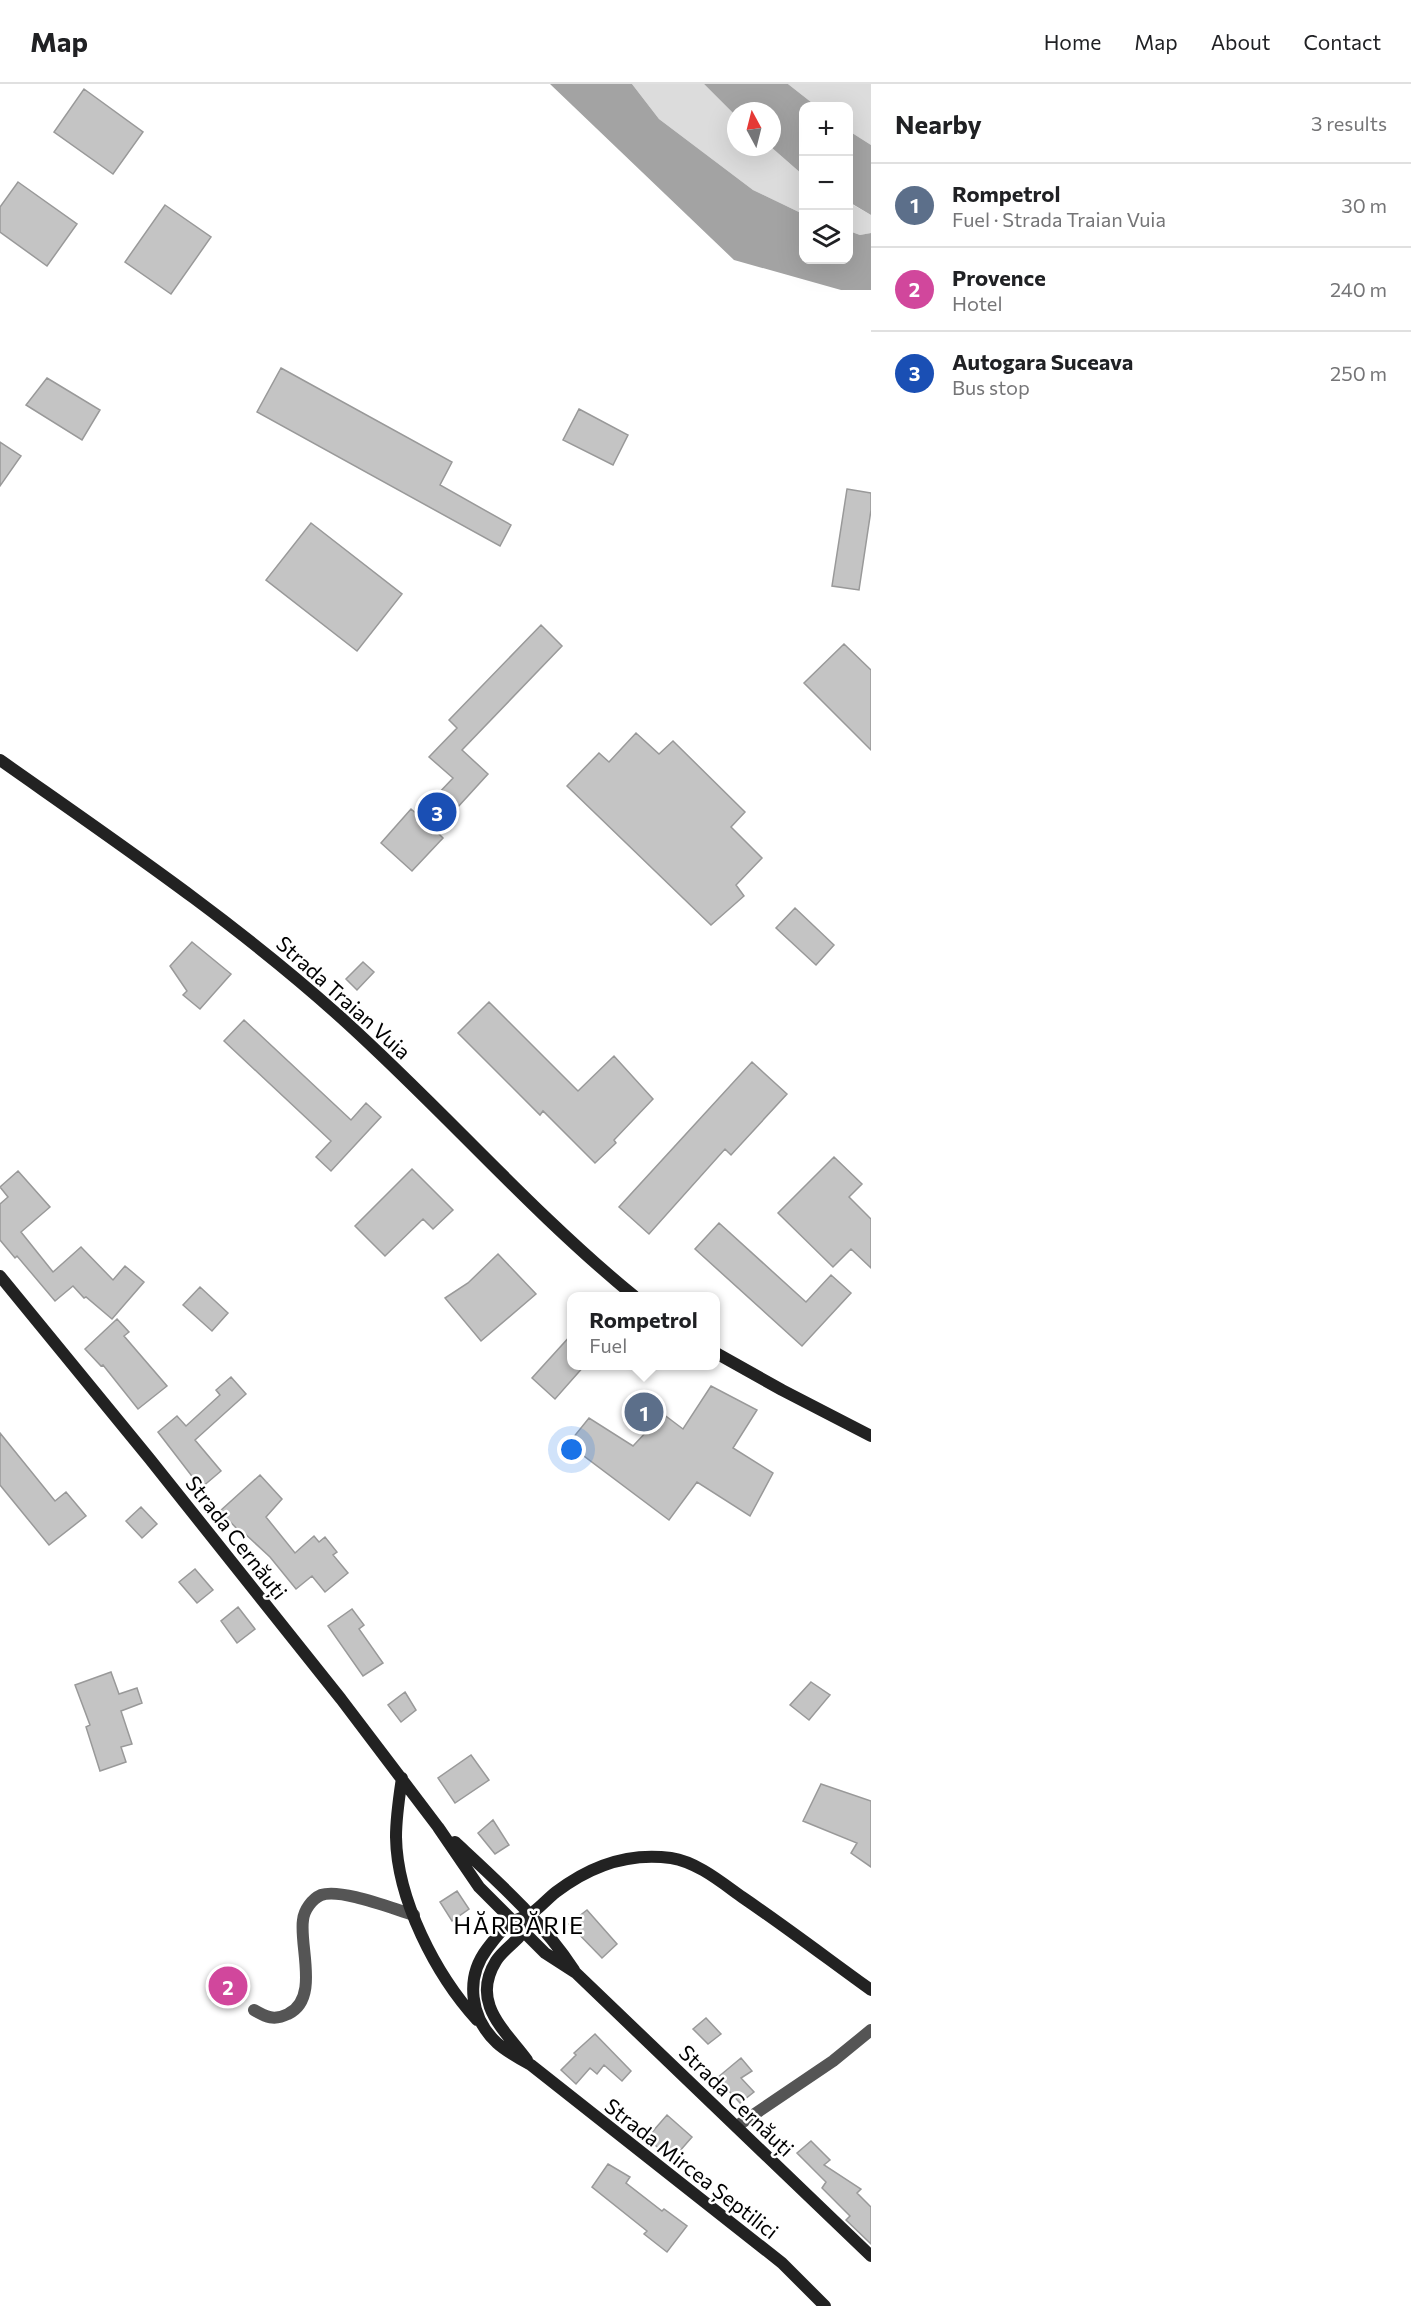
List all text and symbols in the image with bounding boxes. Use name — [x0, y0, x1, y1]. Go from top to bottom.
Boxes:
text: Map — [30, 24, 88, 58]
text: Home — [1044, 29, 1101, 54]
text: Map — [1134, 29, 1178, 54]
text: About — [1211, 29, 1270, 54]
text: Contact — [1303, 29, 1381, 54]
north arrow — [727, 102, 781, 156]
map controls — [799, 102, 853, 264]
button: + — [799, 102, 853, 156]
text: Nearby — [895, 108, 982, 139]
text: 3 results — [1311, 111, 1387, 135]
button: − — [799, 156, 853, 210]
text: Rompetrol — [952, 180, 1061, 207]
text: 1 — [910, 193, 919, 217]
text: 30 m — [1341, 193, 1387, 217]
text: Fuel · Strada Traian Vuia — [952, 207, 1166, 231]
button: layers — [799, 210, 853, 264]
text: Provence — [952, 264, 1046, 291]
text: 2 — [909, 277, 920, 301]
text: 240 m — [1330, 277, 1387, 301]
text: Hotel — [952, 291, 1002, 315]
text: Autogara Suceava — [952, 348, 1133, 375]
text: 3 — [909, 361, 920, 385]
text: 250 m — [1330, 361, 1387, 385]
text: Bus stop — [952, 375, 1030, 399]
pin: 3 — [418, 790, 456, 834]
street label: Strada Traian Vuia — [272, 930, 416, 1064]
popup — [567, 1292, 720, 1370]
text: Rompetrol — [589, 1306, 698, 1333]
text: Fuel — [589, 1333, 627, 1357]
pin: 1 — [624, 1390, 664, 1434]
your location — [557, 1435, 586, 1464]
street label: Strada Cernăuți — [180, 1470, 293, 1605]
district label: HĂRBĂRIE — [453, 1910, 585, 1939]
pin: 2 — [208, 1964, 248, 2008]
street label: Strada Cernăuți — [673, 2039, 799, 2162]
street label: Strada Mircea Șeptilici — [599, 2093, 784, 2245]

